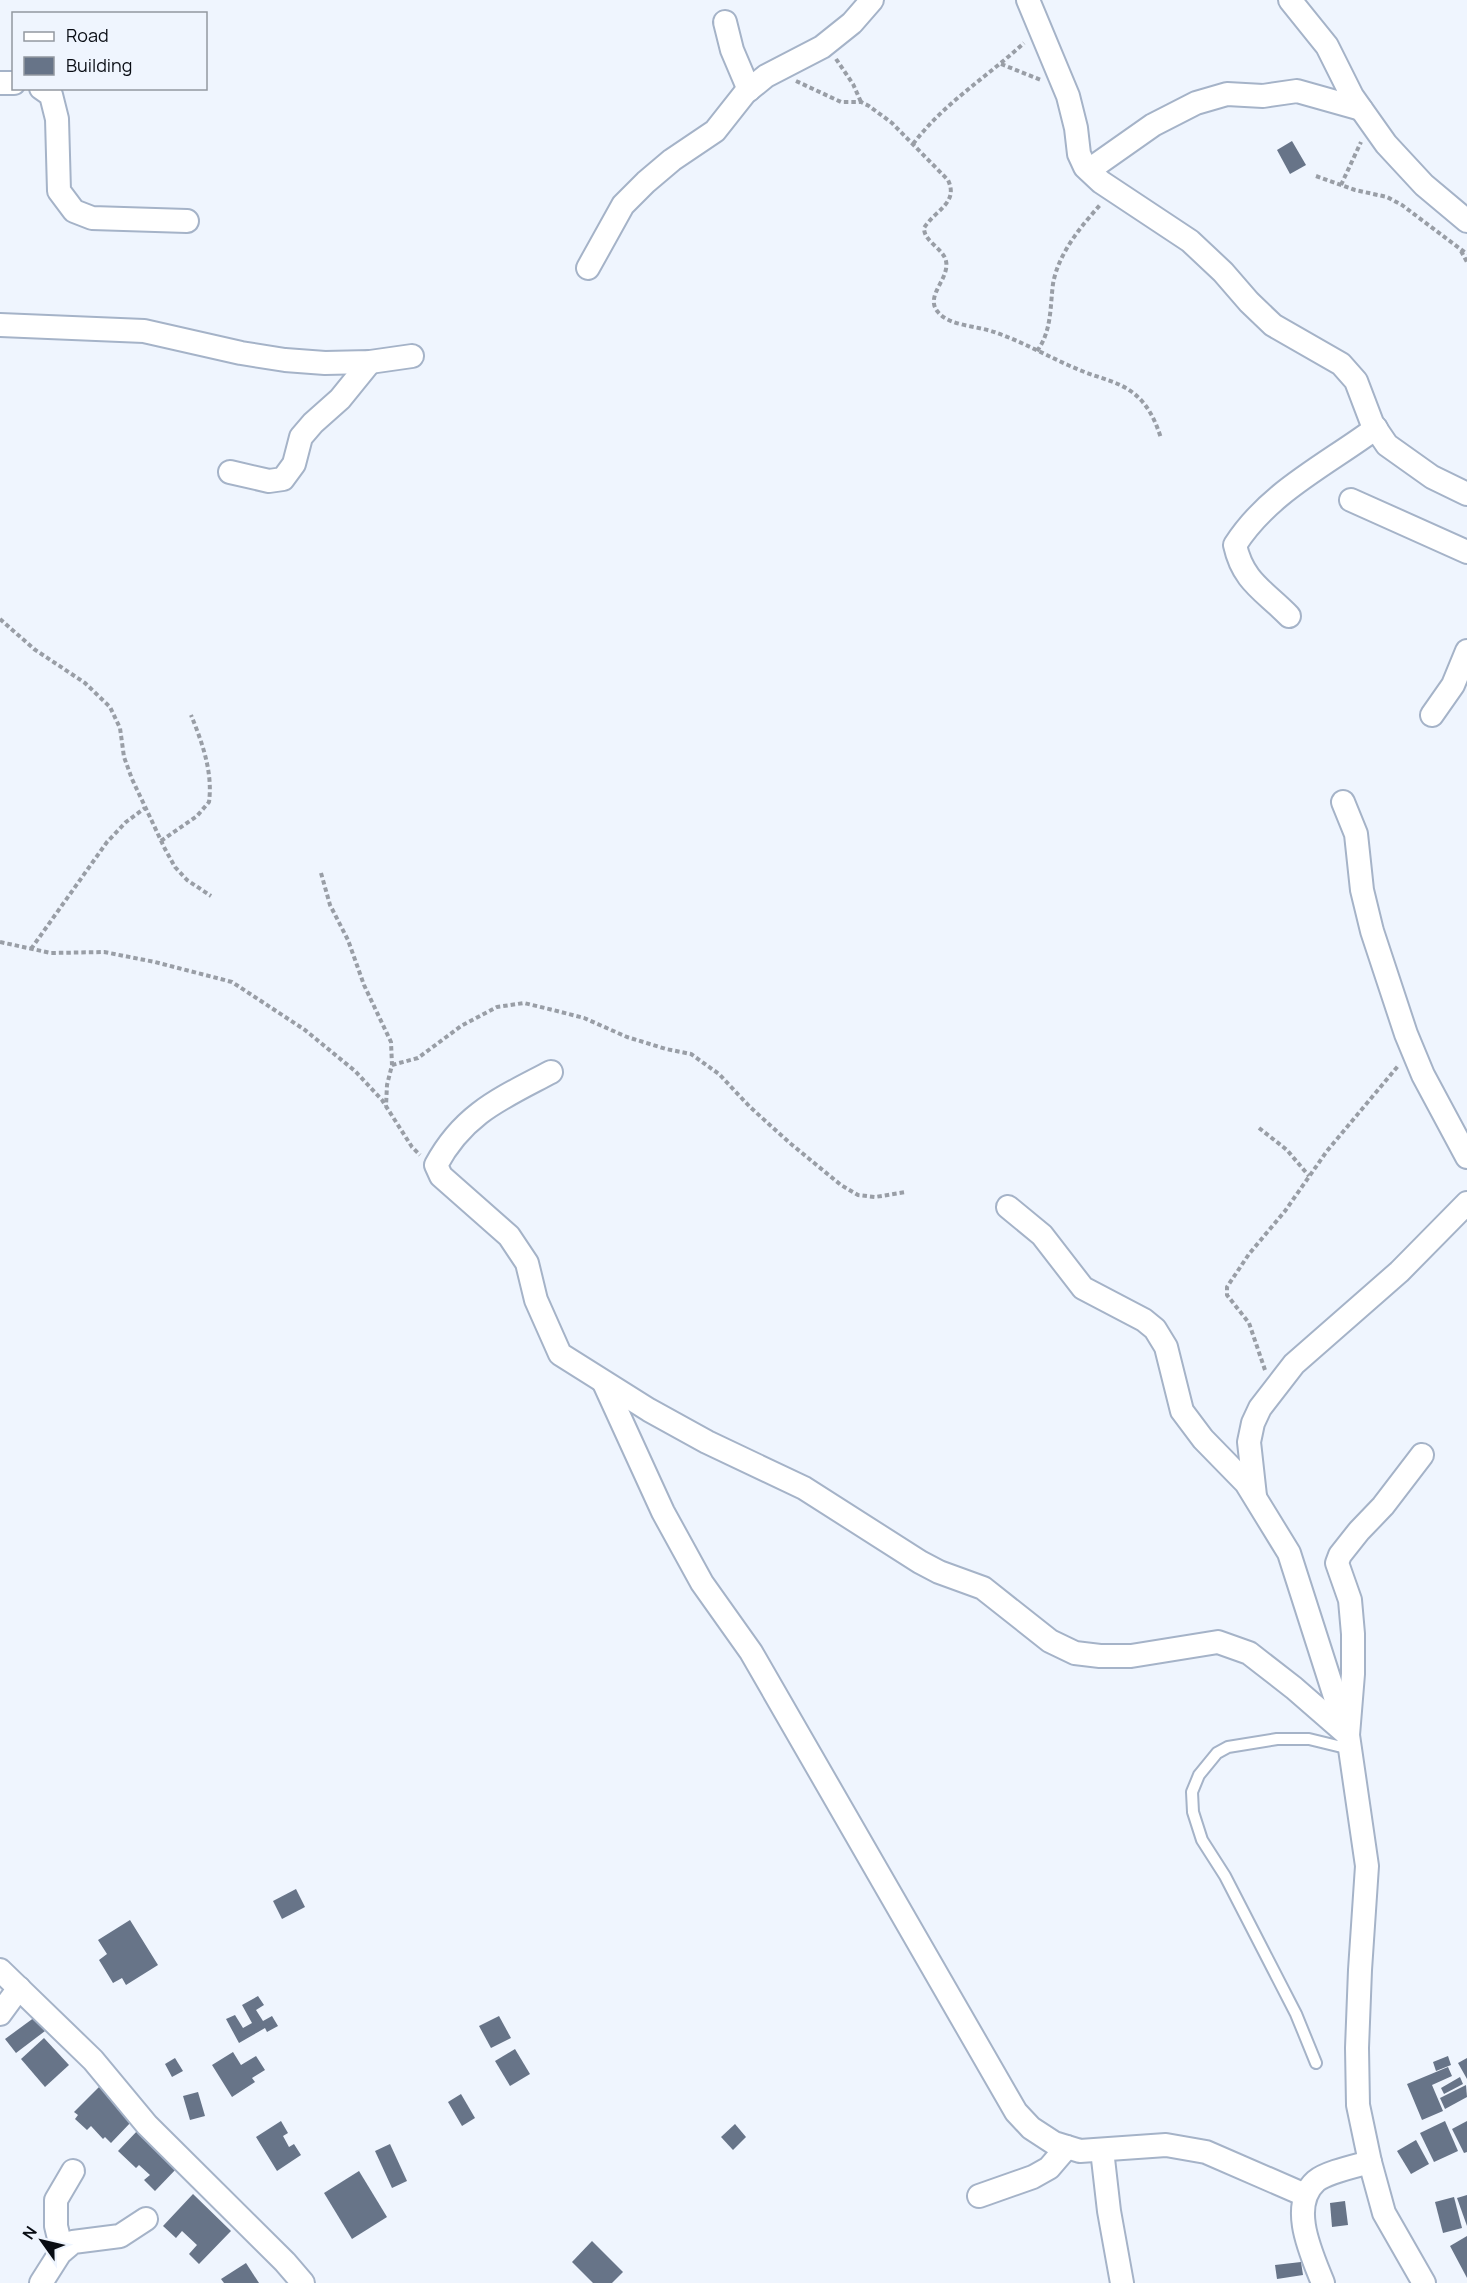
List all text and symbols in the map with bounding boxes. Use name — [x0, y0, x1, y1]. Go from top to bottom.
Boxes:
legend — [12, 12, 207, 90]
text: Road — [66, 23, 109, 47]
text: Building — [66, 53, 132, 77]
north arrow — [12, 2211, 72, 2271]
text: N — [17, 2222, 42, 2244]

